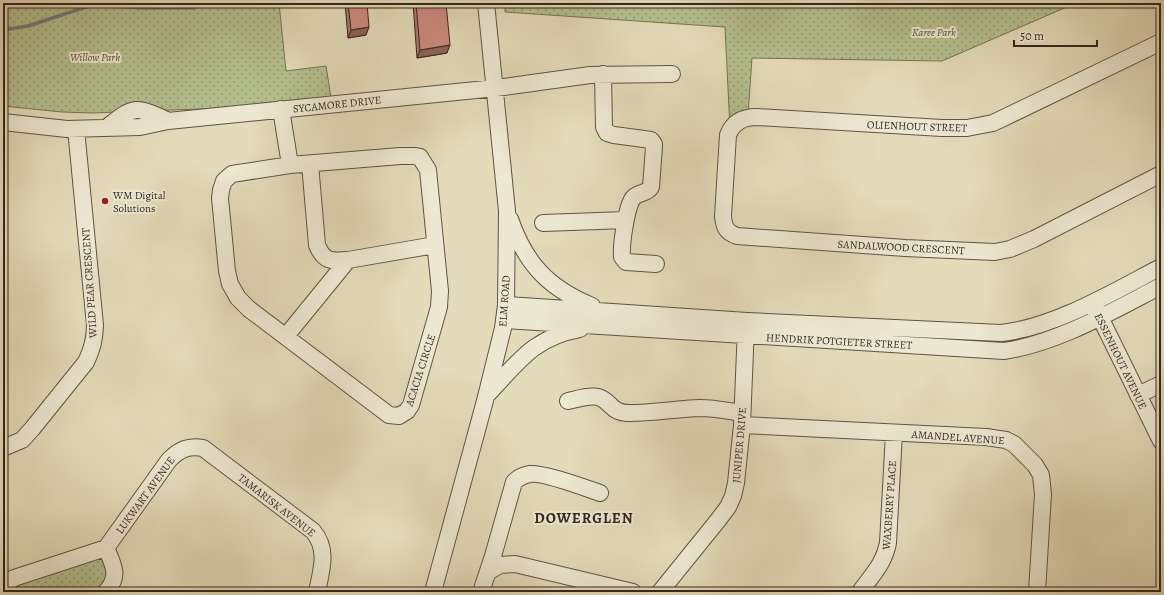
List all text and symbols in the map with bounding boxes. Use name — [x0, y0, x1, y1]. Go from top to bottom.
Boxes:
scale bar — [1014, 22, 1097, 48]
park label: Karee Park — [912, 25, 956, 40]
text: 50 m — [1020, 28, 1044, 44]
park label: Willow Park — [70, 50, 120, 65]
street label: SYCAMORE DRIVE — [292, 92, 382, 117]
street label: OLIENHOUT STREET — [867, 117, 967, 136]
place label: WM Digital Solutions — [112, 188, 166, 216]
marker: WM Digital Solutions — [100, 196, 110, 206]
street label: WILD PEAR CRESCENT — [78, 227, 101, 340]
street label: SANDALWOOD CRESCENT — [837, 237, 965, 258]
street label: ELM ROAD — [495, 274, 514, 327]
street label: ESSENHOUT AVENUE — [1091, 311, 1150, 412]
street label: HENDRIK POTGIETER STREET — [765, 330, 912, 353]
street label: ACACIA CIRCLE — [401, 332, 439, 409]
street label: JUNIPER DRIVE — [729, 406, 750, 484]
street label: AMANDEL AVENUE — [910, 427, 1005, 448]
street label: LUKWART AVENUE — [112, 454, 179, 537]
street label: WAXBERRY PLACE — [879, 460, 900, 551]
street label: TAMARISK AVENUE — [235, 470, 319, 540]
district label: DOWERGLEN — [534, 508, 634, 528]

